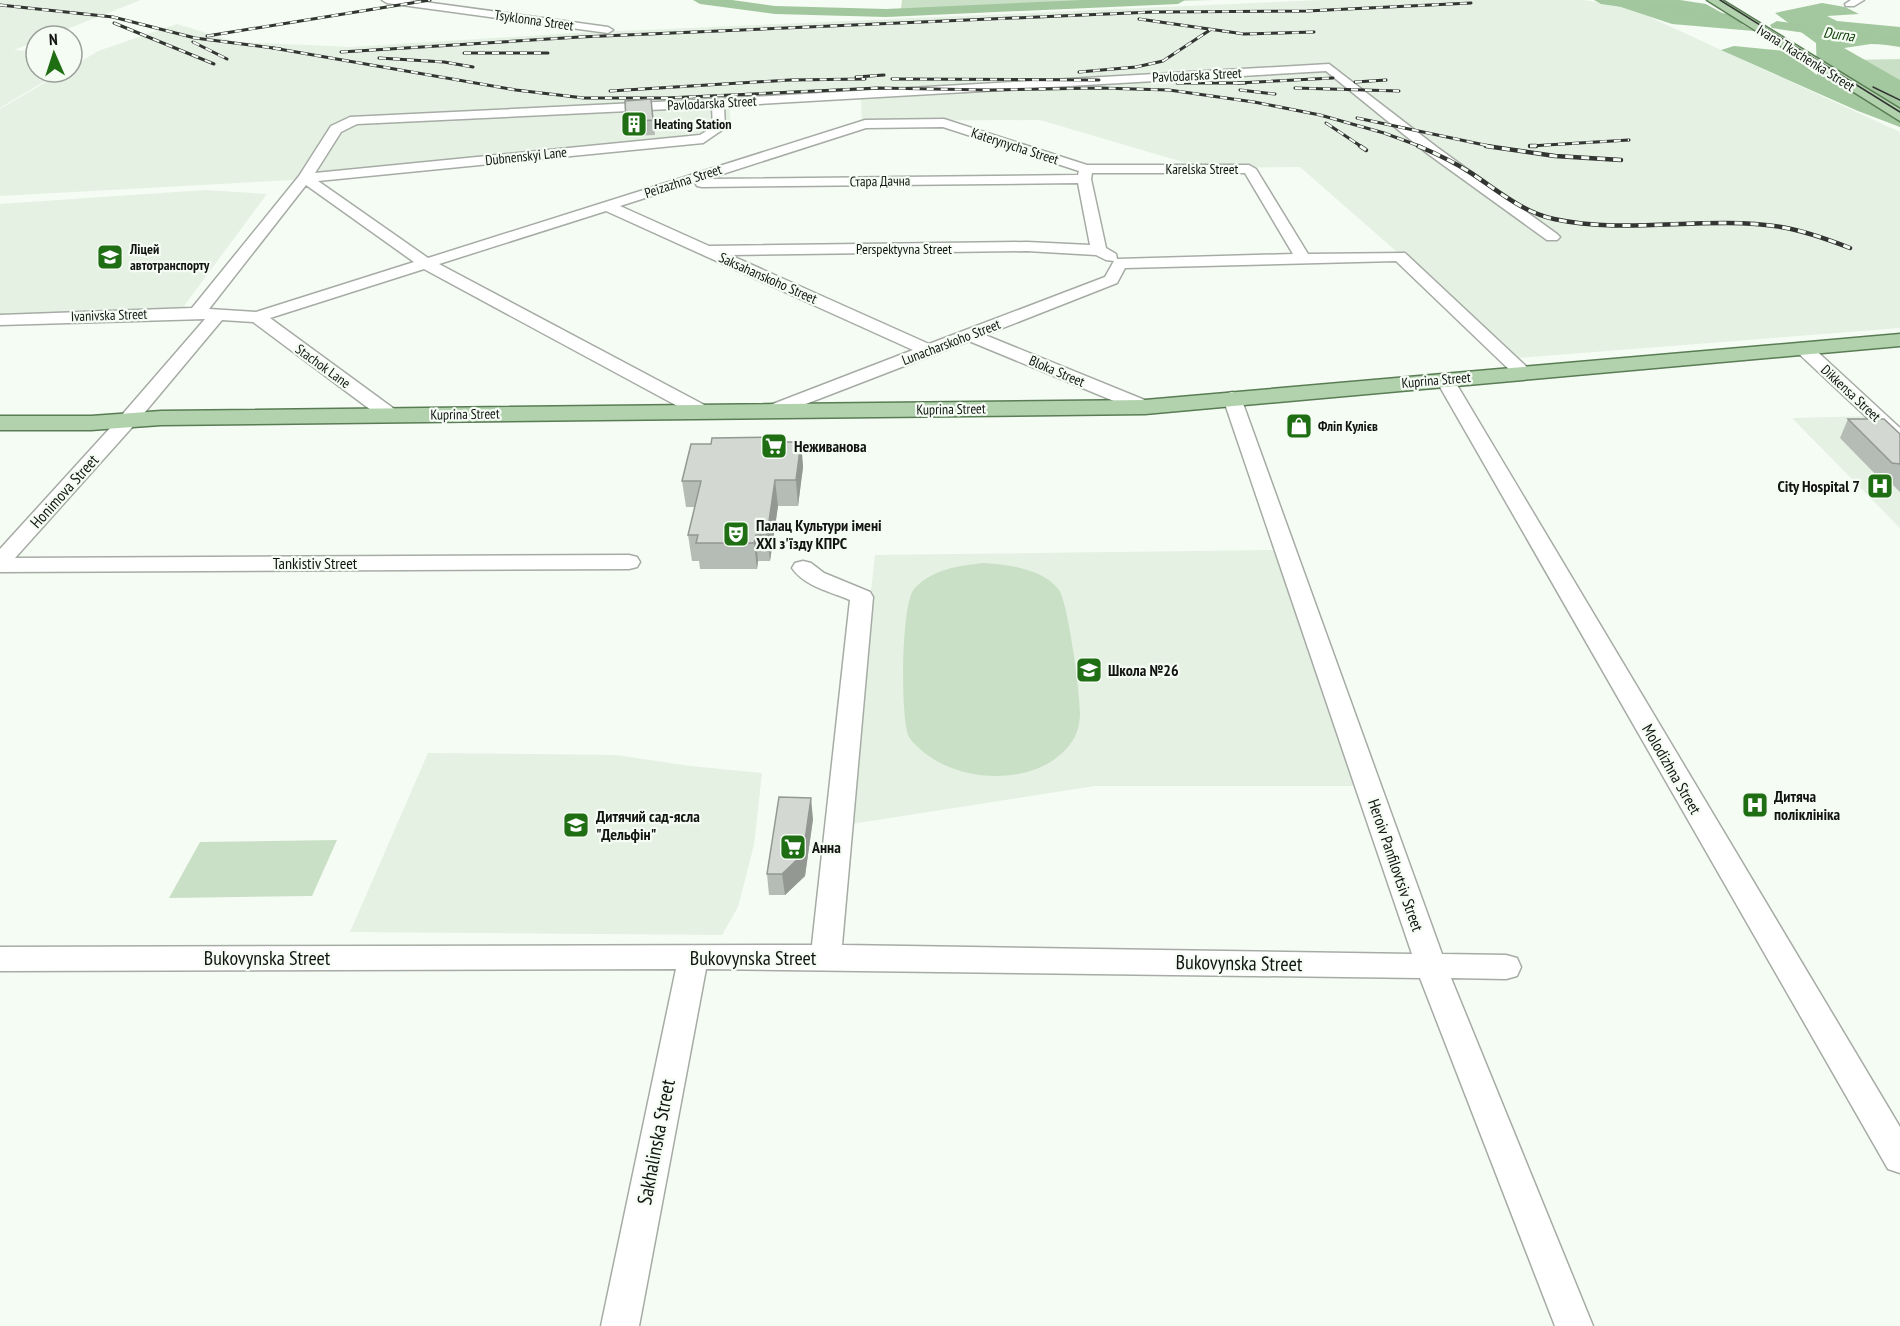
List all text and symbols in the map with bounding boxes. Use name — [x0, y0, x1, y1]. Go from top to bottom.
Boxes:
street label: Tsyklonna Street — [493, 6, 575, 34]
street label: Ivana Tkachenka Street — [1754, 21, 1858, 95]
water label: Durna — [1822, 22, 1857, 46]
north arrow — [24, 24, 84, 84]
text: N — [48, 29, 58, 49]
street label: Pavlodarska Street — [1152, 64, 1242, 86]
street label: Pavlodarska Street — [667, 92, 757, 114]
building icon: Heating Station — [619, 109, 649, 139]
place label: Heating Station — [654, 115, 732, 133]
street label: Katerynycha Street — [969, 123, 1061, 169]
street label: Dubnenskyi Lane — [484, 143, 568, 169]
street label: Peizazhna Street — [642, 160, 724, 202]
street label: Karelska Street — [1166, 160, 1239, 178]
street label: Стара Дачна — [850, 171, 910, 191]
place label: Ліцей автотранспорту — [129, 240, 210, 274]
street label: Perspektyvna Street — [856, 240, 952, 258]
school or university icon: Ліцей автотранспорту — [95, 242, 125, 272]
street label: Saksahanskoho Street — [716, 248, 820, 308]
street label: Ivanivska Street — [70, 305, 148, 325]
street label: Lunacharskoho Street — [899, 315, 1003, 369]
street label: Stachok Lane — [292, 340, 354, 392]
street label: Bloka Street — [1026, 351, 1088, 391]
street label: Dikkensa Street — [1817, 361, 1885, 425]
street label: Kuprina Street — [1401, 368, 1471, 392]
street label: Kuprina Street — [916, 399, 986, 419]
street label: Kuprina Street — [430, 404, 500, 424]
shop icon: Фліп Кулієв — [1284, 411, 1314, 441]
place label: Фліп Кулієв — [1318, 417, 1378, 435]
supermarket icon: Неживанова — [759, 431, 789, 461]
place label: Неживанова — [794, 436, 867, 456]
street label: Honimova Street — [26, 450, 103, 532]
hospital icon: City Hospital 7 — [1865, 471, 1895, 501]
place label: City Hospital 7 — [1777, 476, 1860, 496]
place label: Палац Культури імені XXI з'їзду КПРС — [756, 515, 882, 553]
theatre icon: Палац Культури імені XXI з'їзду КПРС — [721, 519, 751, 549]
street label: Tankistiv Street — [273, 553, 358, 573]
school or university icon: Школа №26 — [1074, 655, 1104, 685]
place label: Школа №26 — [1108, 660, 1179, 680]
street label: Molodizhna Street — [1638, 720, 1706, 818]
place label: Дитяча поліклініка — [1774, 786, 1841, 824]
hospital icon: Дитяча поліклініка — [1740, 790, 1770, 820]
street label: Heroiv Panfilovtsiv Street — [1364, 796, 1428, 934]
place label: Дитячий сад-ясла "Дельфін" — [596, 806, 700, 844]
school or university icon: Дитячий сад-ясла "Дельфін" — [561, 810, 591, 840]
supermarket icon: Анна — [778, 832, 808, 862]
place label: Анна — [811, 837, 841, 857]
street label: Bukovynska Street — [204, 945, 331, 971]
street label: Bukovynska Street — [690, 945, 817, 971]
street label: Bukovynska Street — [1176, 949, 1303, 977]
street label: Sakhalinska Street — [631, 1077, 681, 1207]

